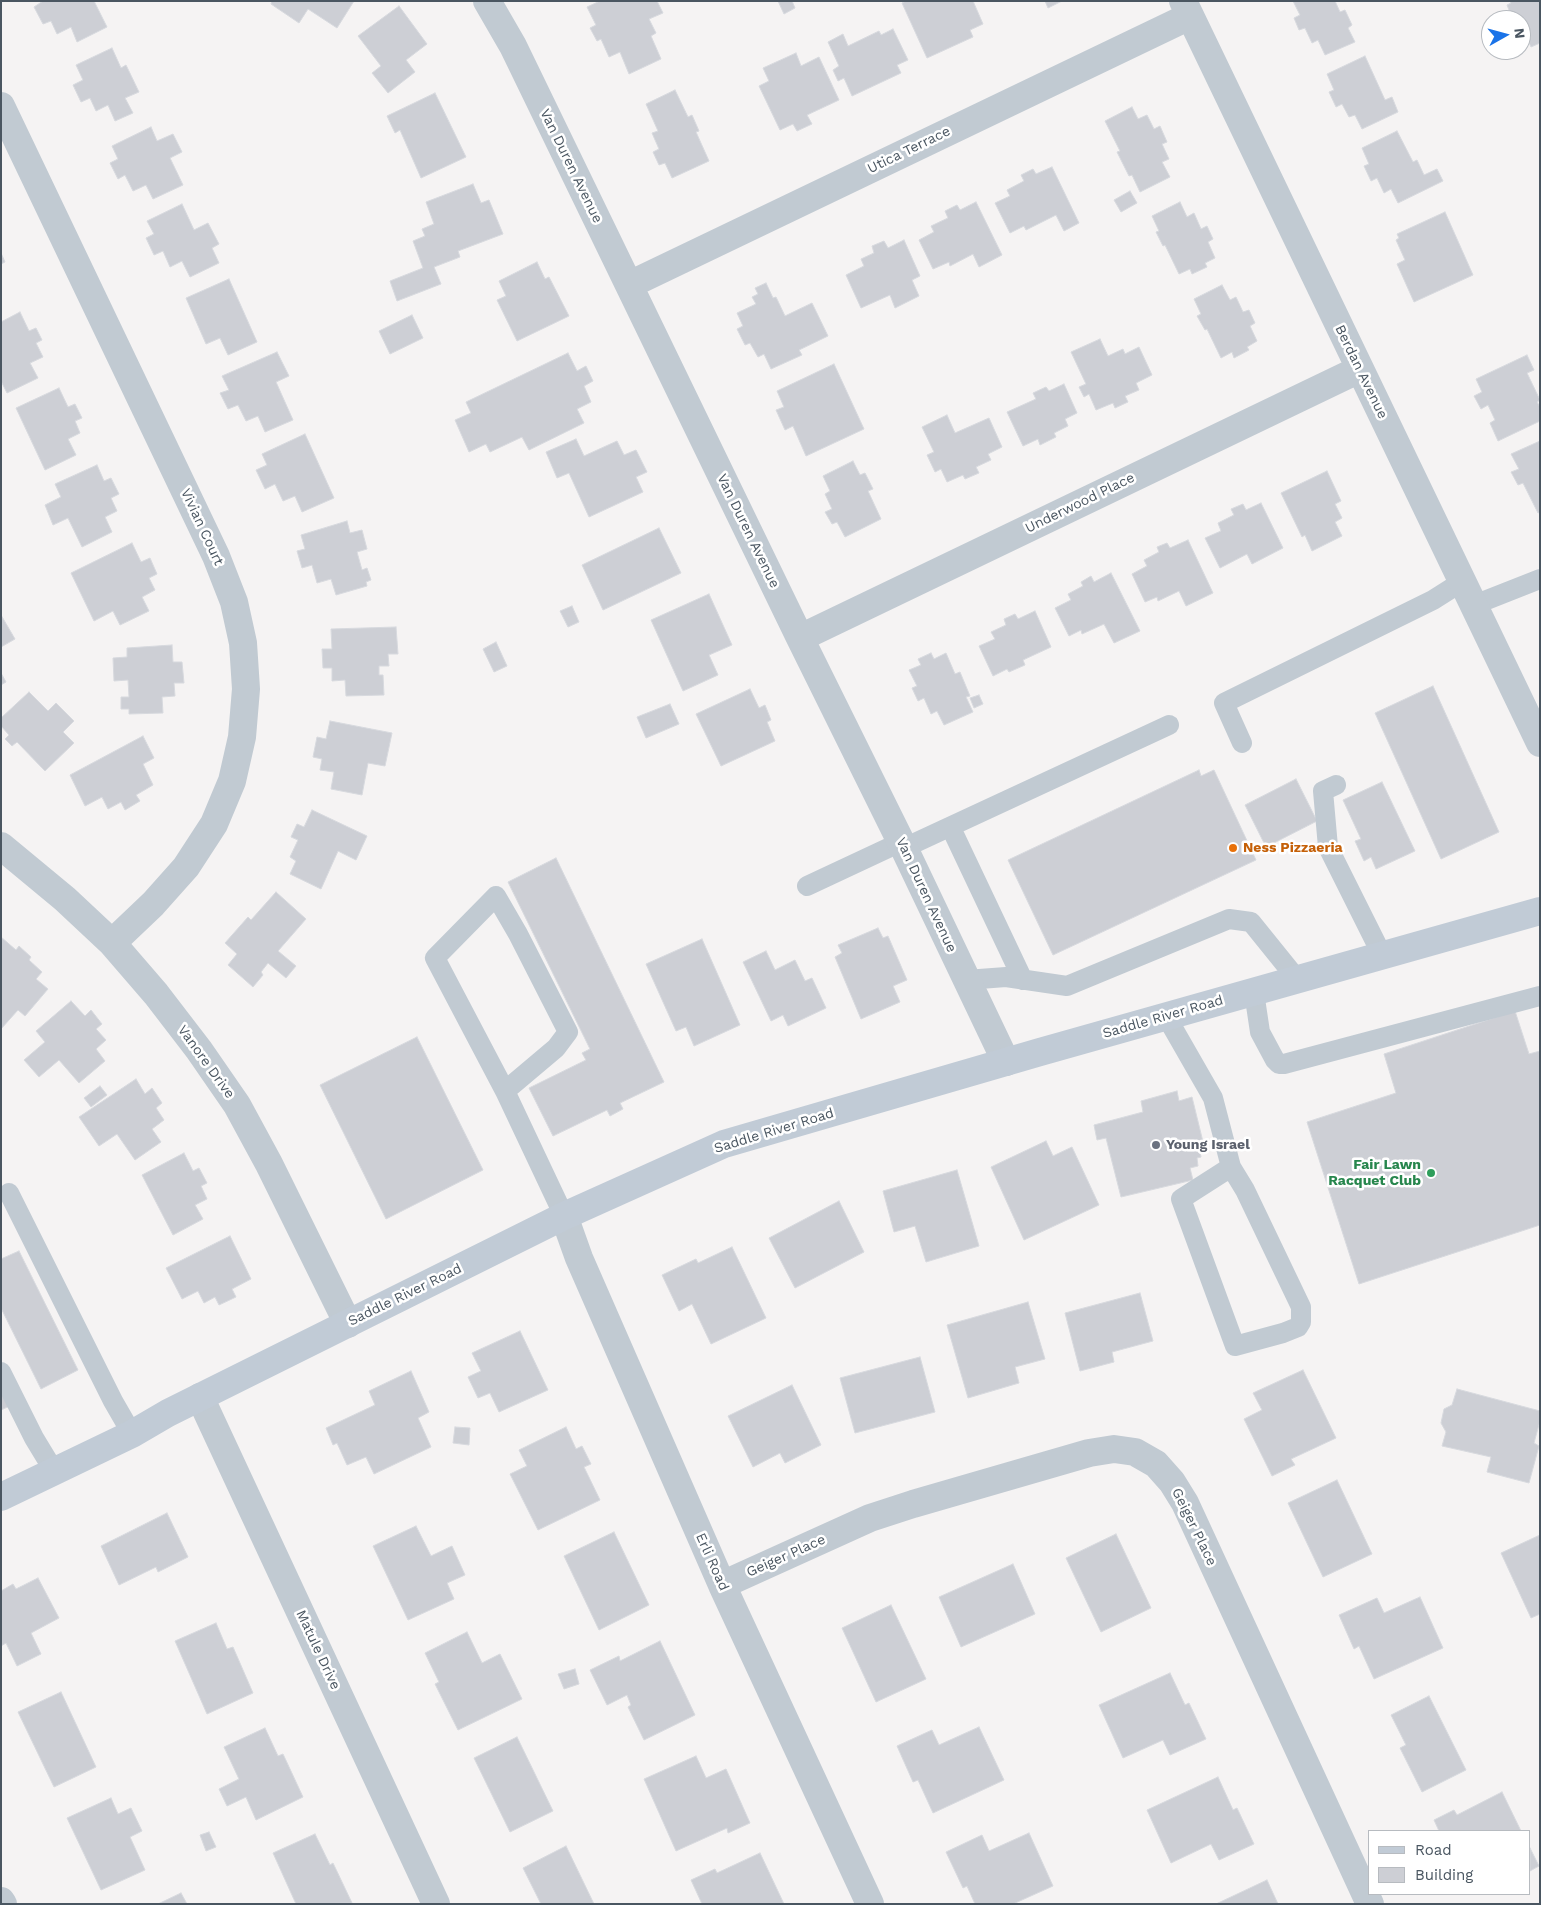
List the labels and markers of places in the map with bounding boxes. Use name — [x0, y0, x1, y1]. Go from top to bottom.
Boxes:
place label: Ness Pizzaeria — [1243, 840, 1343, 856]
marker: Ness Pizzaeria — [1227, 842, 1239, 854]
place label: Young Israel — [1166, 1137, 1250, 1153]
marker: Young Israel — [1150, 1139, 1162, 1151]
place label: Fair Lawn Racquet Club — [1328, 1157, 1421, 1190]
marker: Fair Lawn Racquet Club — [1425, 1167, 1437, 1179]

